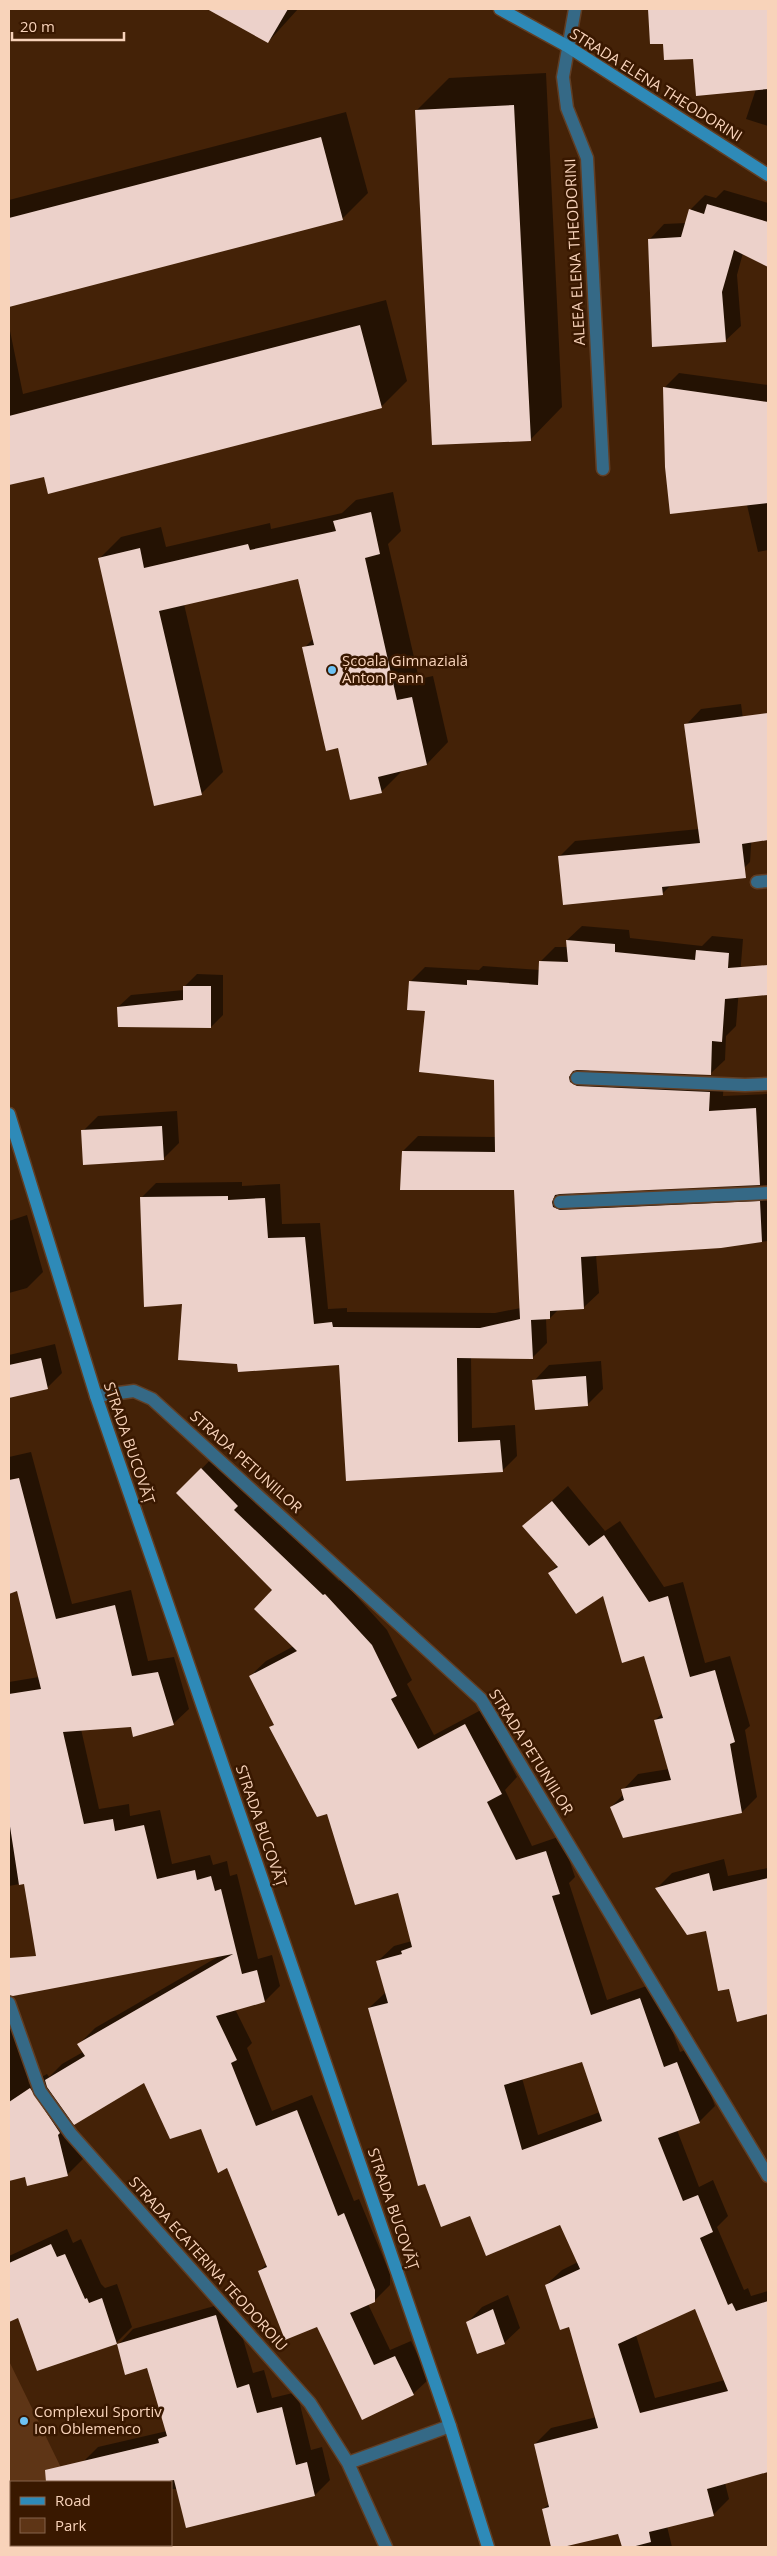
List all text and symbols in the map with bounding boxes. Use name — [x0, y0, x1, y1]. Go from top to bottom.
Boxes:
scale bar — [12, 10, 125, 42]
text: 20 m — [20, 16, 55, 36]
street label: STRADA ELENA THEODORINI — [567, 23, 746, 145]
street label: ALEEA ELENA THEODORINI — [559, 158, 589, 346]
place label: Școala Gimnazială Anton Pann — [342, 650, 468, 687]
marker: Școala Gimnazială Anton Pann — [326, 664, 338, 676]
street label: STRADA BUCOVĂȚ — [100, 1379, 160, 1507]
street label: STRADA PETUNIILOR — [186, 1405, 308, 1518]
street label: STRADA PETUNIILOR — [485, 1685, 579, 1819]
street label: STRADA BUCOVĂȚ — [232, 1762, 292, 1890]
street label: STRADA BUCOVĂȚ — [364, 2145, 424, 2273]
street label: STRADA ECATERINA TEODOROIU — [125, 2172, 293, 2355]
place label: Complexul Sportiv Ion Oblemenco — [34, 2401, 162, 2438]
marker: Complexul Sportiv Ion Oblemenco — [18, 2415, 30, 2427]
legend — [10, 2481, 172, 2546]
text: Road — [55, 2490, 91, 2510]
text: Park — [55, 2515, 86, 2535]

